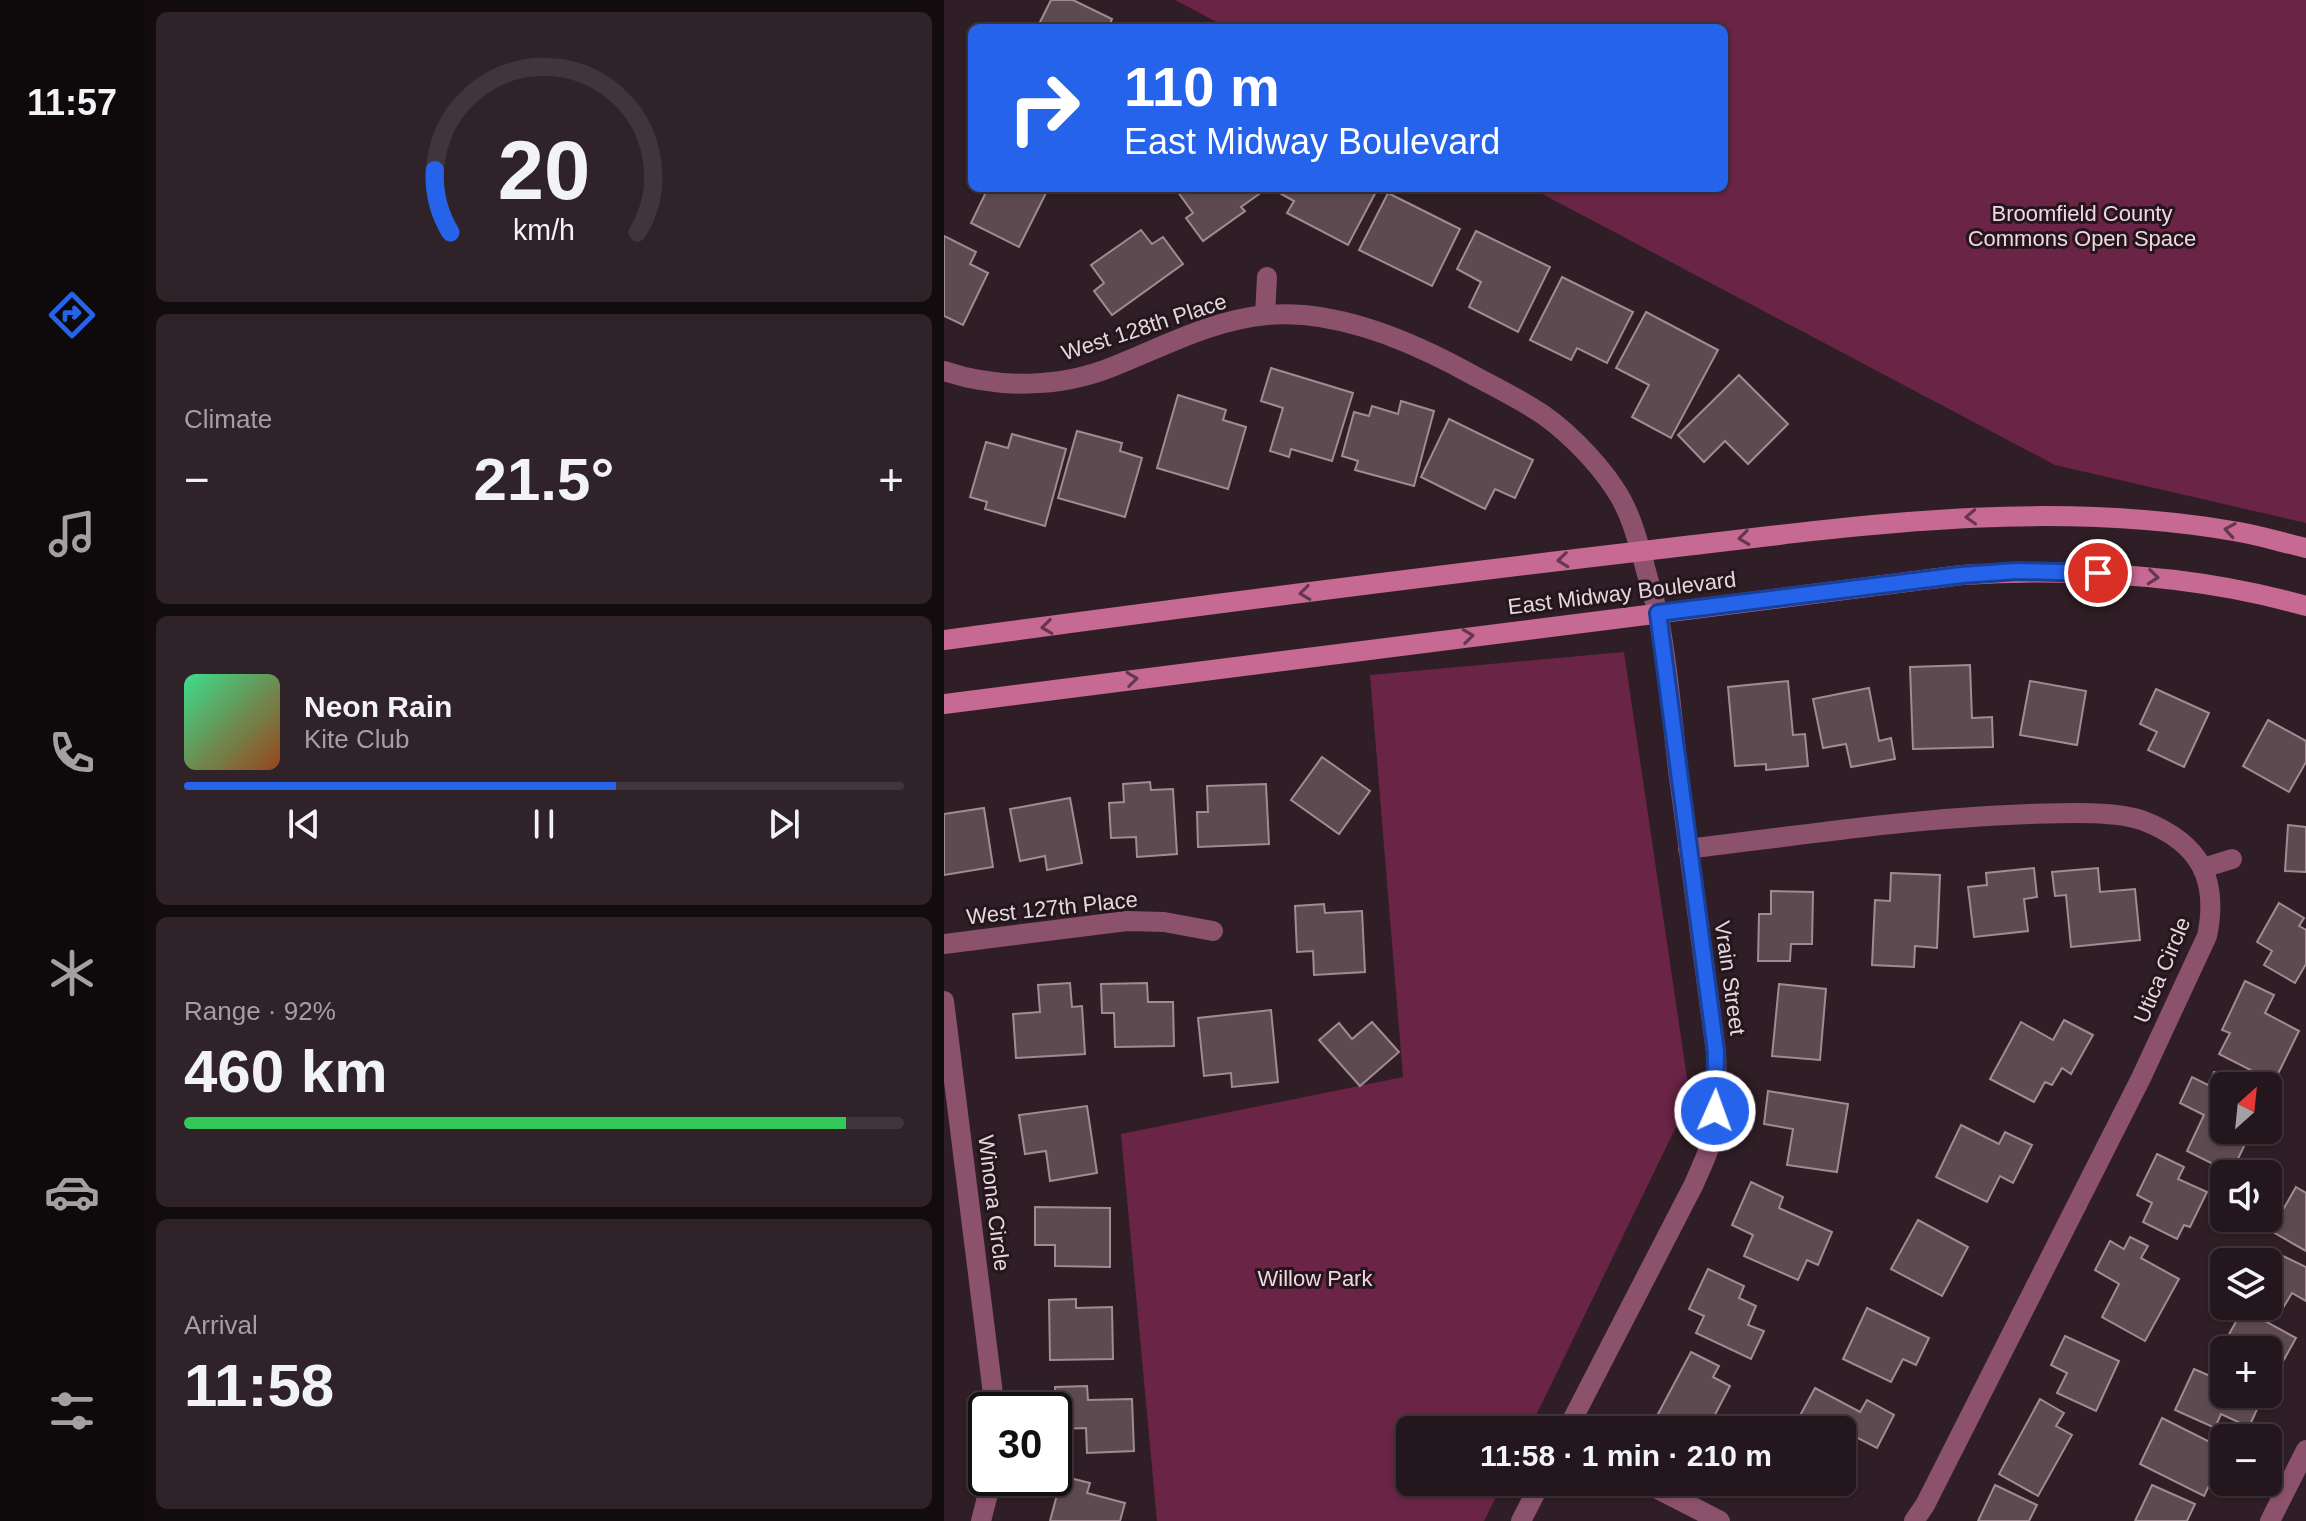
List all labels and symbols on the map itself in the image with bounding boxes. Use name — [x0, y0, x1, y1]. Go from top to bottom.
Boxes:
park label: Broomfield County Commons Open Space — [1968, 201, 2196, 251]
street label: West 128th Place — [1058, 289, 1230, 365]
one-way arrow — [1964, 508, 1977, 525]
one-way arrow — [2223, 523, 2237, 540]
one-way arrow — [1737, 530, 1750, 547]
pin — [2064, 539, 2132, 607]
one-way arrow — [1556, 552, 1569, 569]
street label: East Midway Boulevard — [1506, 567, 1738, 619]
one-way arrow — [2146, 568, 2160, 585]
one-way arrow — [1298, 585, 1311, 602]
one-way arrow — [1040, 618, 1053, 635]
one-way arrow — [1461, 628, 1474, 645]
one-way arrow — [1126, 671, 1139, 688]
street label: West 127th Place — [965, 887, 1139, 929]
street label: Utica Circle — [2129, 913, 2195, 1027]
street label: Vrain Street — [1710, 919, 1750, 1037]
position arrow — [1673, 1069, 1757, 1153]
north arrow — [2210, 1072, 2282, 1144]
street label: Winona Circle — [973, 1134, 1015, 1272]
park label: Willow Park — [1258, 1266, 1373, 1291]
speed limit sign: 30 — [968, 1392, 1072, 1496]

